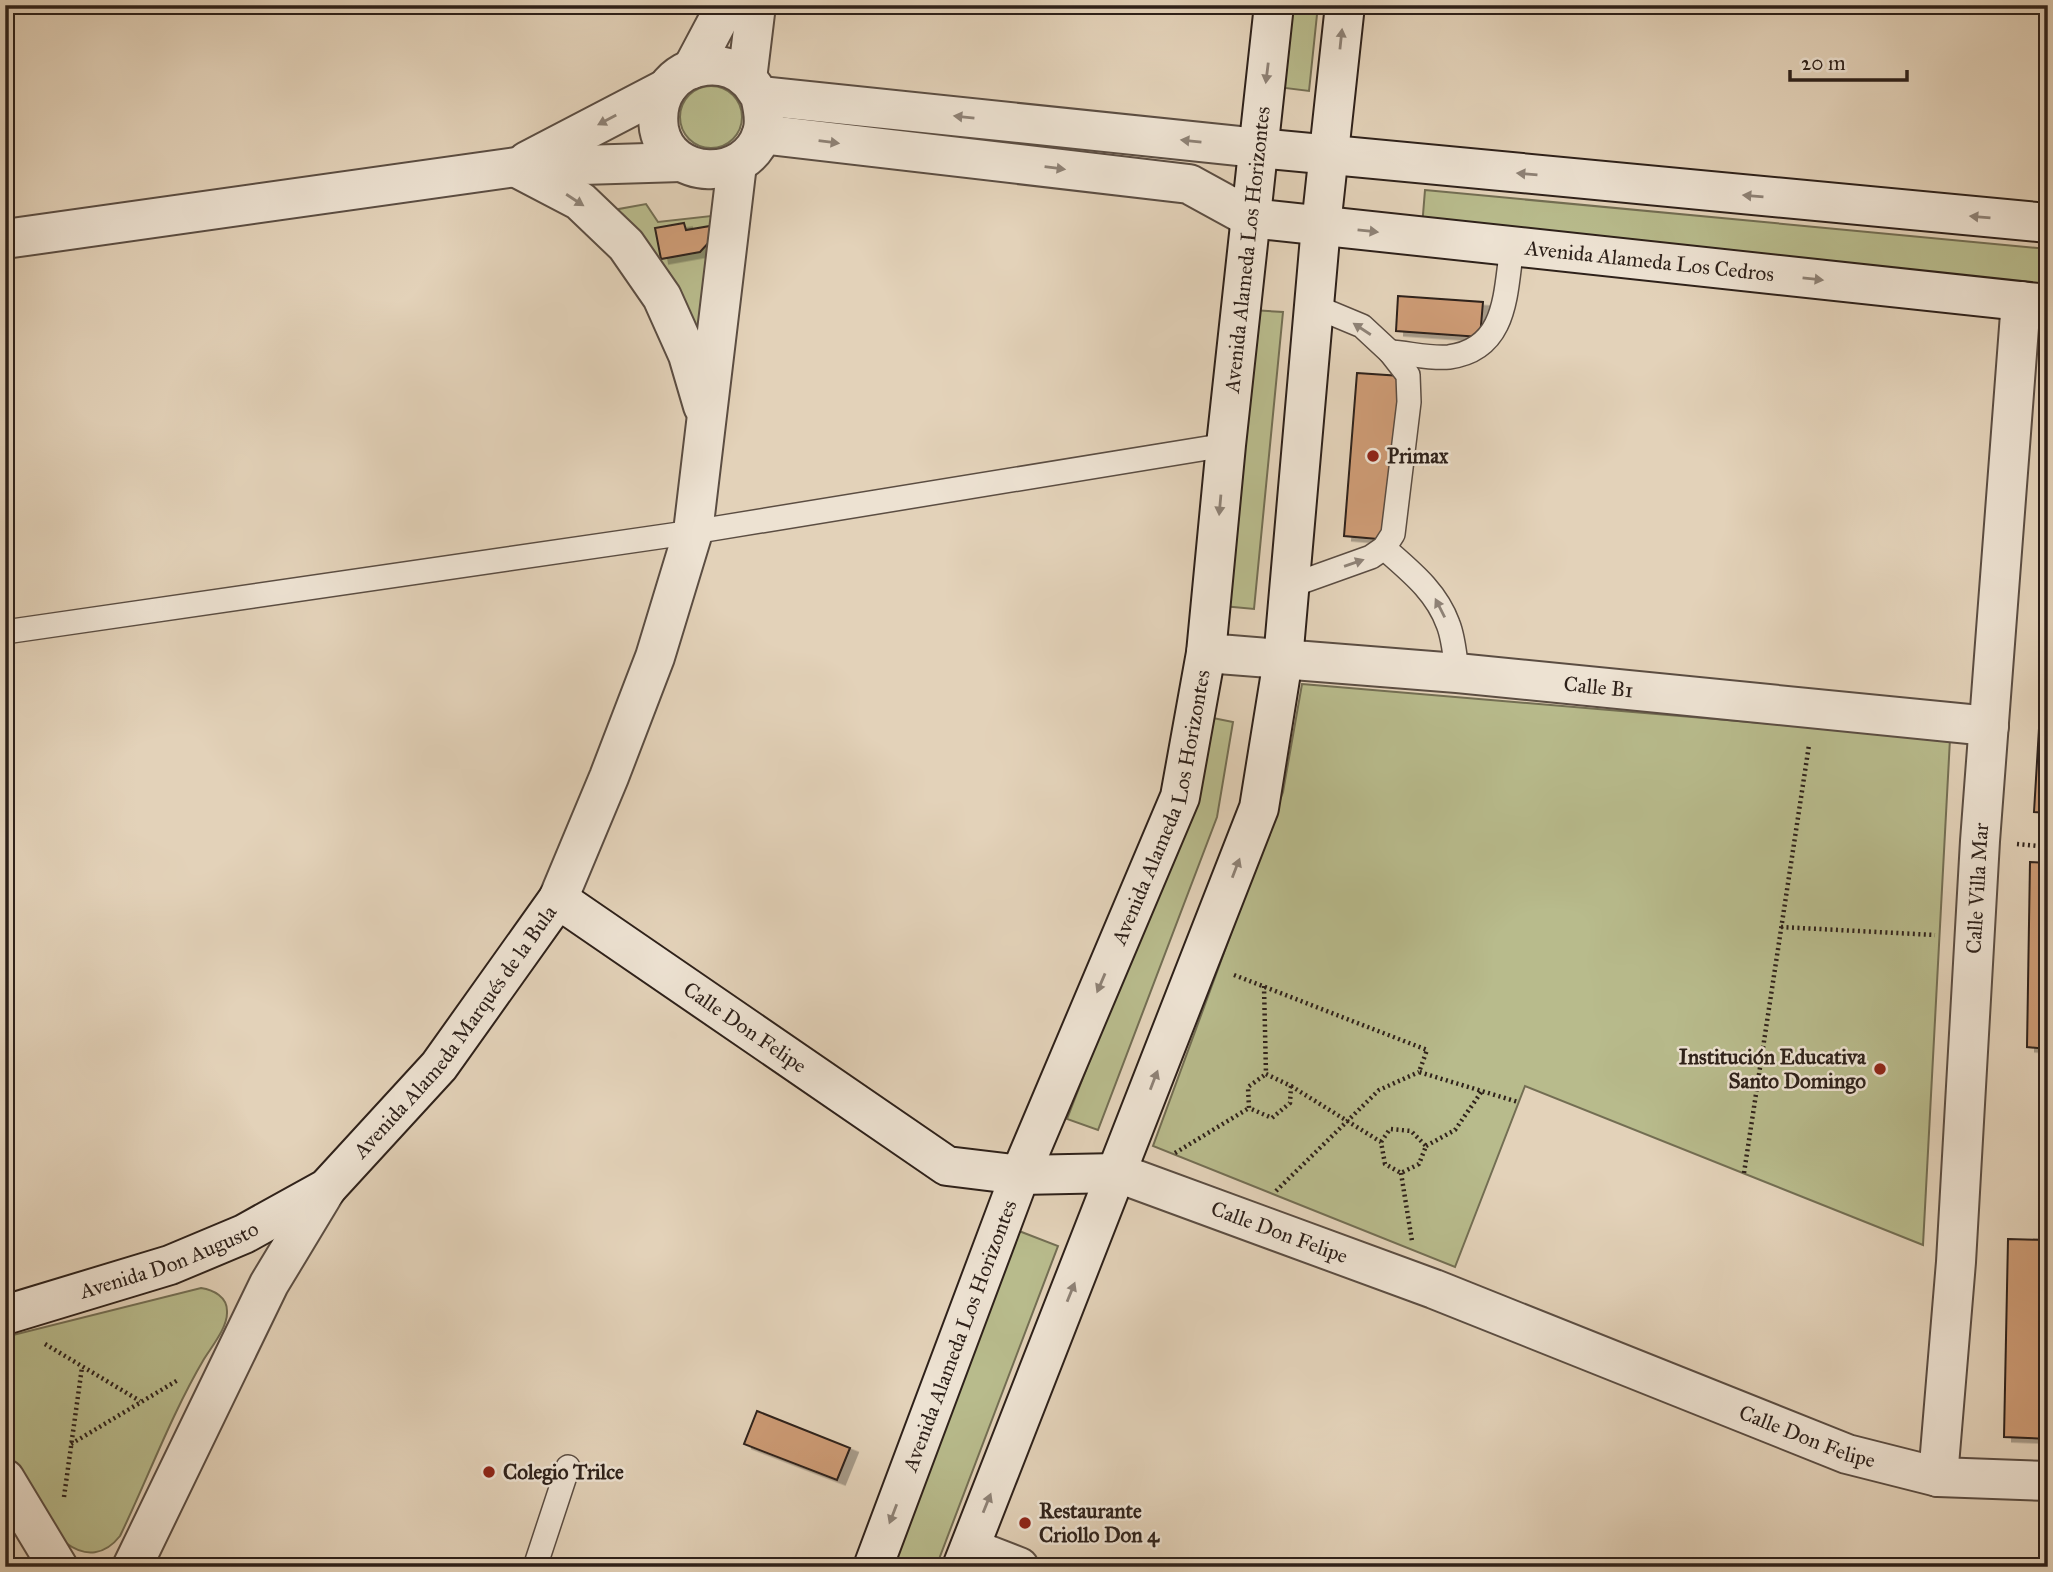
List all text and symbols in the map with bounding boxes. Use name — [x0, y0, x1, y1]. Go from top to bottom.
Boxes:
one-way arrow — [1336, 28, 1347, 50]
scale bar — [1790, 38, 1908, 82]
text: 20 m — [1801, 50, 1846, 76]
one-way arrow — [1261, 62, 1272, 84]
street label: Avenida Alameda Los Horizontes — [1219, 105, 1276, 395]
one-way arrow — [953, 112, 975, 123]
one-way arrow — [597, 114, 617, 125]
one-way arrow — [1179, 135, 1201, 146]
one-way arrow — [819, 136, 841, 147]
one-way arrow — [1045, 163, 1067, 174]
one-way arrow — [1516, 169, 1538, 180]
one-way arrow — [1742, 190, 1764, 201]
one-way arrow — [566, 193, 585, 206]
one-way arrow — [1969, 211, 1991, 222]
one-way arrow — [1357, 226, 1379, 237]
street label: Avenida Alameda Los Cedros — [1523, 235, 1775, 287]
one-way arrow — [1803, 274, 1825, 285]
one-way arrow — [1352, 322, 1371, 335]
place label: Primax — [1387, 443, 1449, 469]
marker: Primax — [1365, 448, 1381, 464]
one-way arrow — [1215, 495, 1226, 517]
one-way arrow — [1344, 557, 1365, 568]
one-way arrow — [1435, 598, 1446, 618]
street label: Avenida Alameda Los Horizontes — [1106, 668, 1216, 950]
street label: Calle B1 — [1562, 671, 1635, 704]
street label: Calle Villa Mar — [1961, 822, 1994, 955]
one-way arrow — [1230, 857, 1241, 878]
street label: Avenida Alameda Marqués de la Bula — [347, 900, 562, 1164]
one-way arrow — [1095, 973, 1107, 993]
street label: Calle Don Felipe — [678, 976, 812, 1079]
place label: Institución Educativa Santo Domingo — [1679, 1044, 1867, 1094]
marker: Institución Educativa Santo Domingo — [1872, 1061, 1888, 1077]
one-way arrow — [1148, 1069, 1159, 1090]
street label: Calle Don Felipe — [1207, 1195, 1352, 1269]
street label: Avenida Alameda Los Horizontes — [897, 1196, 1022, 1476]
street label: Avenida Don Augusto — [76, 1215, 263, 1305]
one-way arrow — [1065, 1281, 1076, 1302]
street label: Calle Don Felipe — [1735, 1399, 1878, 1474]
place label: Colegio Trilce — [503, 1459, 624, 1485]
marker: Colegio Trilce — [481, 1464, 497, 1480]
one-way arrow — [981, 1493, 992, 1514]
place label: Restaurante Criollo Don 4 — [1039, 1498, 1160, 1548]
one-way arrow — [887, 1504, 898, 1525]
marker: Restaurante Criollo Don 4 — [1017, 1515, 1033, 1531]

